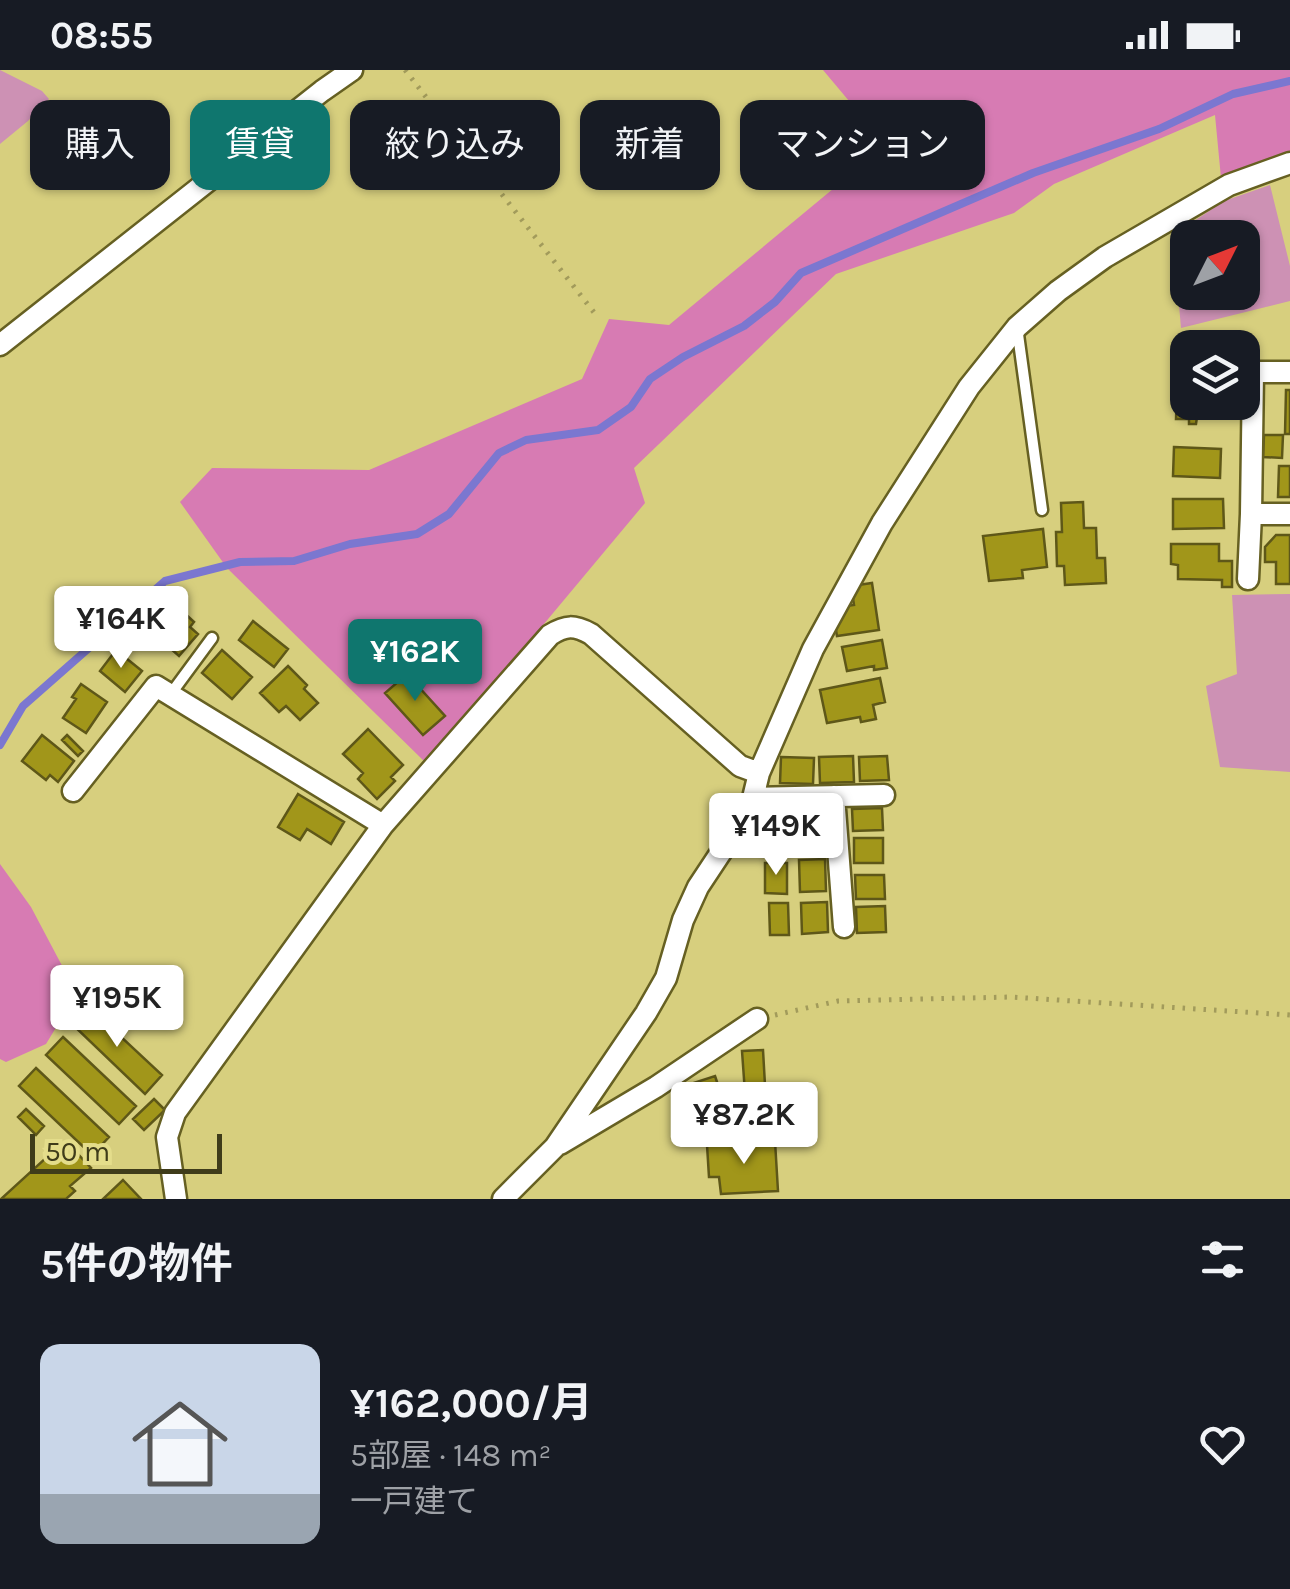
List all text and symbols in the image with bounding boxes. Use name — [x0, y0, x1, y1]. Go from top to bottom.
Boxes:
text: 08:55 — [50, 13, 153, 58]
chip: 購入 — [30, 100, 170, 190]
chip: 賃貸 — [190, 100, 330, 190]
chip: 絞り込み — [350, 100, 560, 190]
chip: 新着 — [580, 100, 720, 190]
chip: マンション — [740, 100, 985, 190]
north arrow — [1170, 220, 1260, 310]
map controls — [1170, 220, 1260, 420]
button: layers — [1170, 330, 1260, 420]
pin: ¥164K — [51, 586, 191, 671]
text: ¥164K — [76, 600, 166, 637]
pin: ¥162K — [345, 619, 485, 704]
text: ¥162K — [370, 633, 460, 670]
pin: ¥149K — [706, 793, 846, 878]
text: ¥149K — [731, 807, 821, 844]
pin: ¥195K — [47, 965, 187, 1050]
text: ¥195K — [72, 979, 162, 1016]
pin: ¥87.2K — [663, 1082, 825, 1167]
text: ¥87.2K — [693, 1096, 795, 1133]
scale bar — [30, 1129, 222, 1174]
text: 50 m — [45, 1135, 110, 1168]
icon: filters — [1195, 1232, 1250, 1287]
text: 5件の物件 — [40, 1239, 232, 1289]
text: ¥162,000/月 — [350, 1378, 593, 1428]
icon: home — [120, 1384, 240, 1504]
icon: heart — [1195, 1417, 1250, 1472]
text: 5部屋 · 148 m² — [350, 1437, 551, 1474]
text: 一戸建て — [350, 1483, 478, 1520]

